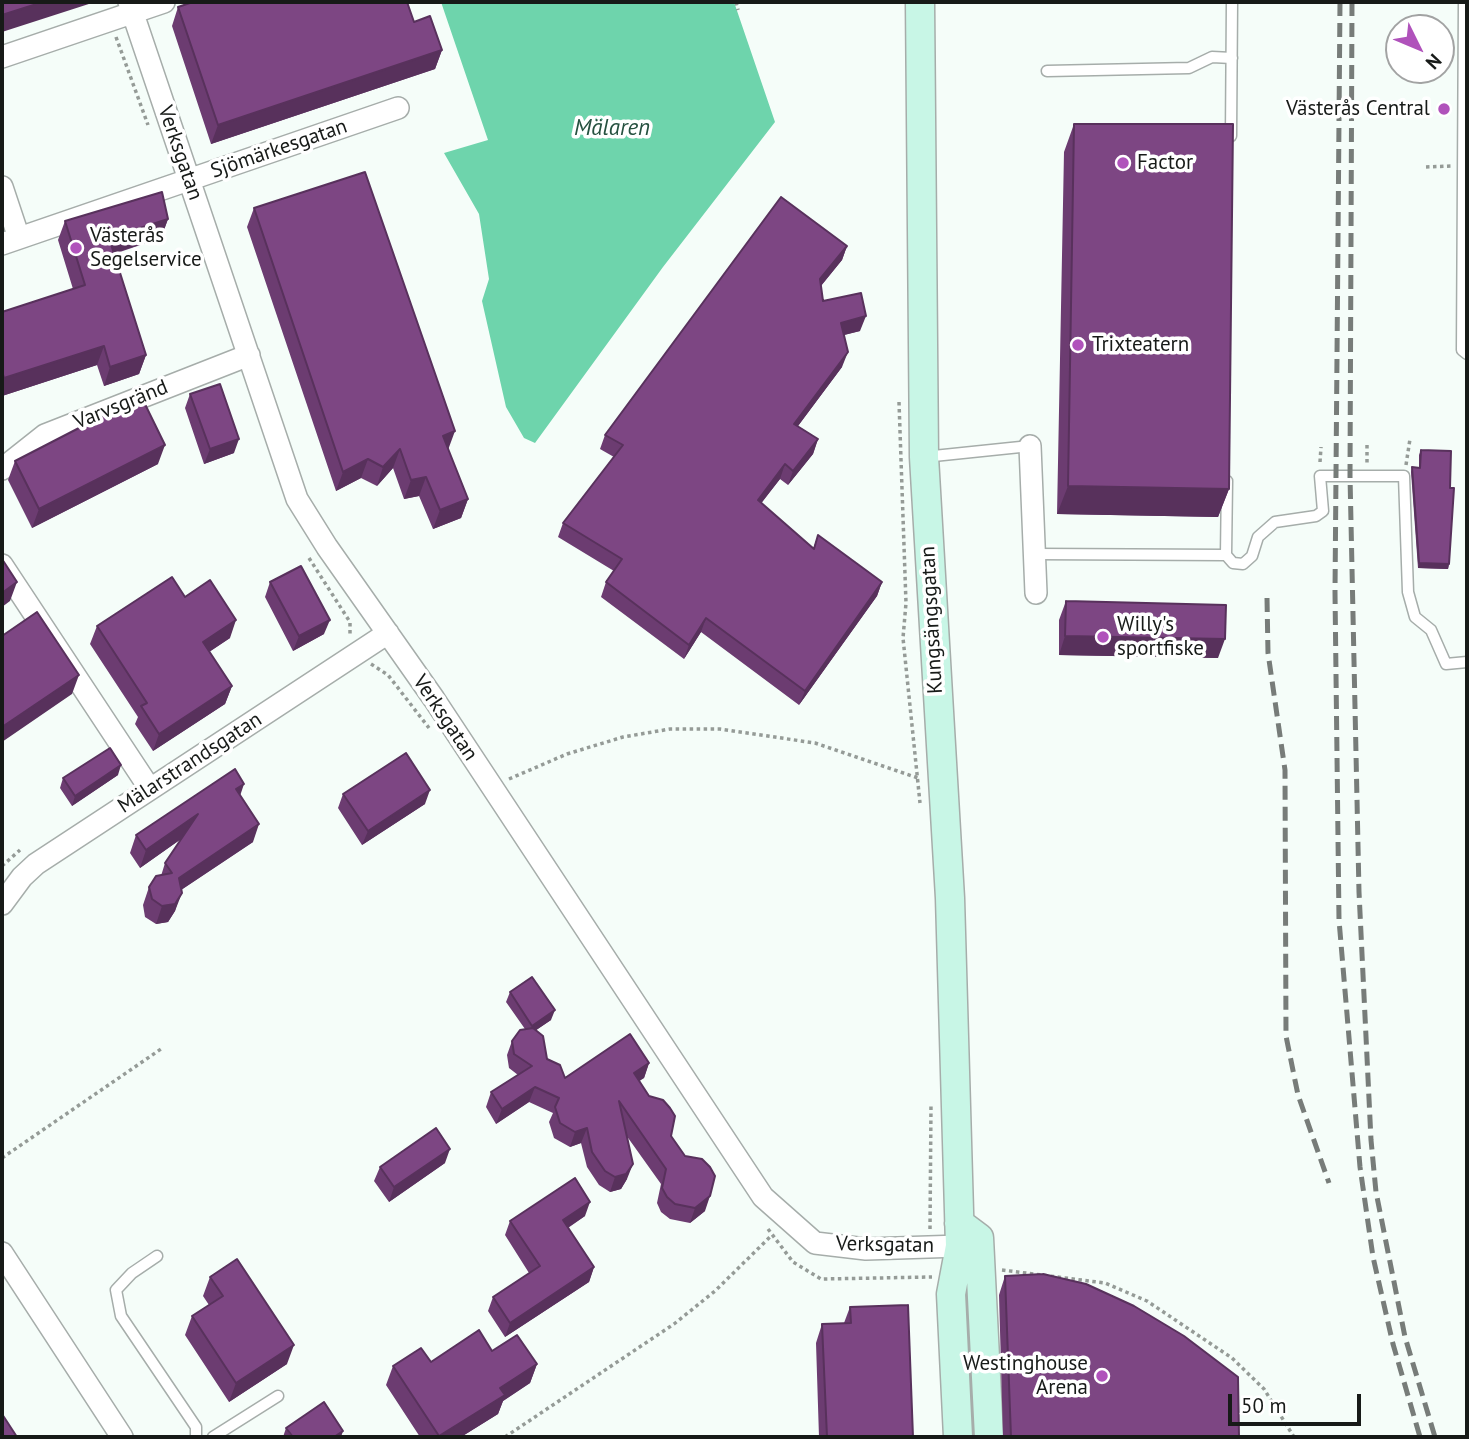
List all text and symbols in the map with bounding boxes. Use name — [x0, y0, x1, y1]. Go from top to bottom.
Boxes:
north arrow — [1385, 14, 1455, 84]
text: N — [1421, 49, 1447, 75]
place label: Västerås Central — [1286, 96, 1430, 122]
marker: Västerås Central — [1436, 101, 1452, 117]
street label: Verksgatan — [152, 103, 208, 203]
street label: Sjömärkesgatan — [207, 114, 351, 184]
water label: Mälaren — [574, 114, 650, 142]
place label: Factor — [1137, 150, 1193, 176]
marker: Factor — [1115, 155, 1131, 171]
place label: Västerås Segelservice — [90, 223, 202, 273]
marker: Västerås Segelservice — [68, 240, 84, 256]
place label: Trixteatern — [1092, 332, 1189, 358]
marker: Trixteatern — [1070, 337, 1086, 353]
street label: Varvsgränd — [70, 375, 172, 435]
street label: Kungsängsgatan — [916, 546, 948, 694]
place label: Willy's sportfiske — [1117, 612, 1204, 662]
marker: Willy's sportfiske — [1095, 629, 1111, 645]
street label: Verksgatan — [407, 670, 483, 766]
street label: Mälarstrandsgatan — [113, 707, 267, 819]
street label: Verksgatan — [836, 1232, 934, 1258]
place label: Westinghouse Arena — [963, 1351, 1088, 1401]
marker: Westinghouse Arena — [1094, 1368, 1110, 1384]
scale bar — [1231, 1380, 1364, 1424]
text: 50 m — [1241, 1392, 1287, 1419]

